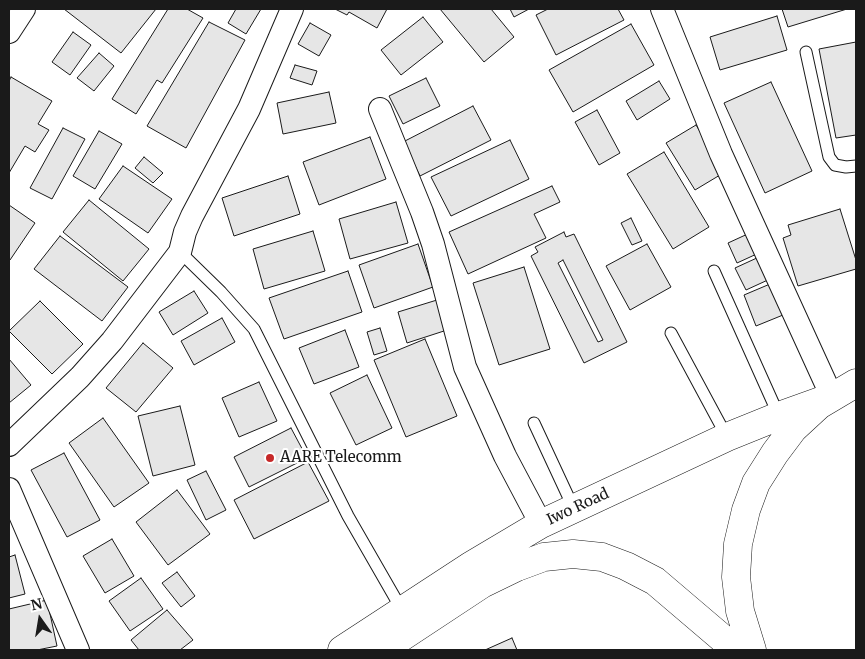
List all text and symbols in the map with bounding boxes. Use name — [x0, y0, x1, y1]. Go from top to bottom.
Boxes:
place label: AARE Telecomm — [280, 449, 402, 467]
marker: AARE Telecomm — [264, 452, 276, 464]
street label: Iwo Road — [544, 485, 612, 529]
north arrow — [15, 594, 65, 644]
text: N — [29, 594, 44, 614]

